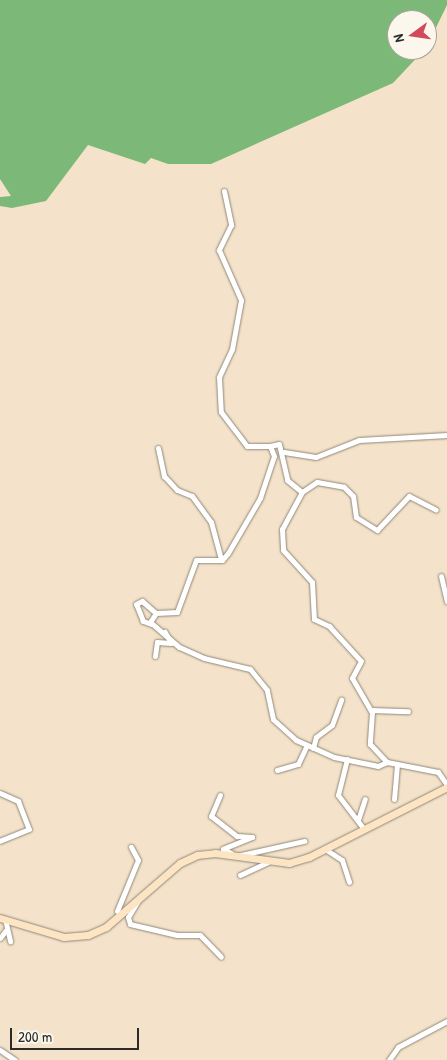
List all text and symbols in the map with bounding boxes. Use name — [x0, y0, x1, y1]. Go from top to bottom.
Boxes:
north arrow — [387, 10, 437, 60]
text: N — [388, 33, 408, 44]
scale bar — [12, 1018, 141, 1050]
text: 200 m — [18, 1026, 52, 1047]

